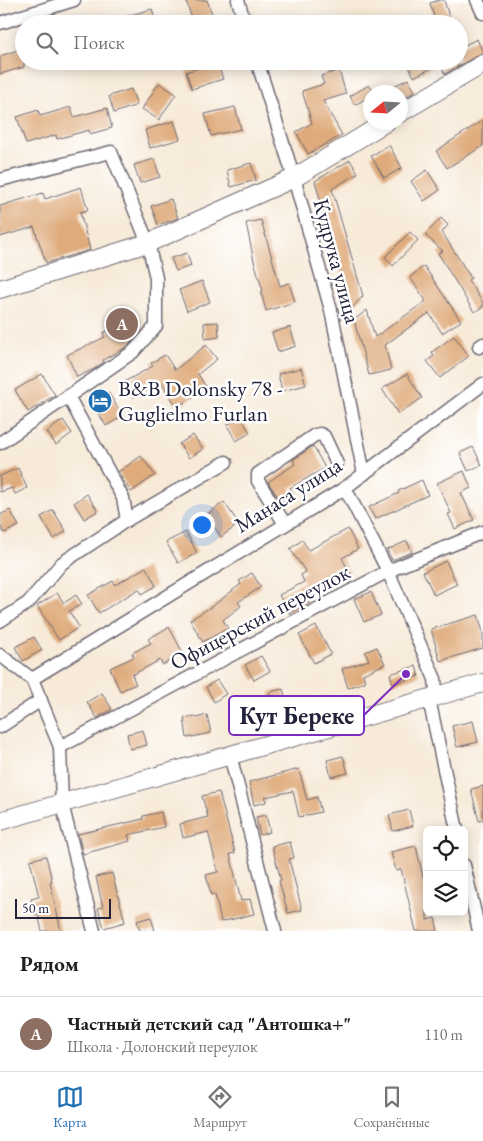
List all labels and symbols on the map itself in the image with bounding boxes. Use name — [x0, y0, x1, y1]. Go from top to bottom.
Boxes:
north arrow — [363, 85, 408, 130]
street label: Кудрука улица — [306, 195, 368, 327]
pin: A — [106, 305, 138, 343]
place label: B&B Dolonsky 78 - Guglielmo Furlan — [118, 374, 283, 428]
hotel icon: B&B Dolonsky 78 - Guglielmo Furlan — [87, 388, 113, 414]
street label: Манаса улица — [229, 450, 347, 540]
your location — [189, 512, 215, 538]
street label: Офицерский переулок — [165, 557, 356, 677]
callout: Кут Береке — [229, 696, 364, 735]
text: Кут Береке — [240, 700, 354, 732]
scale bar — [15, 896, 111, 919]

